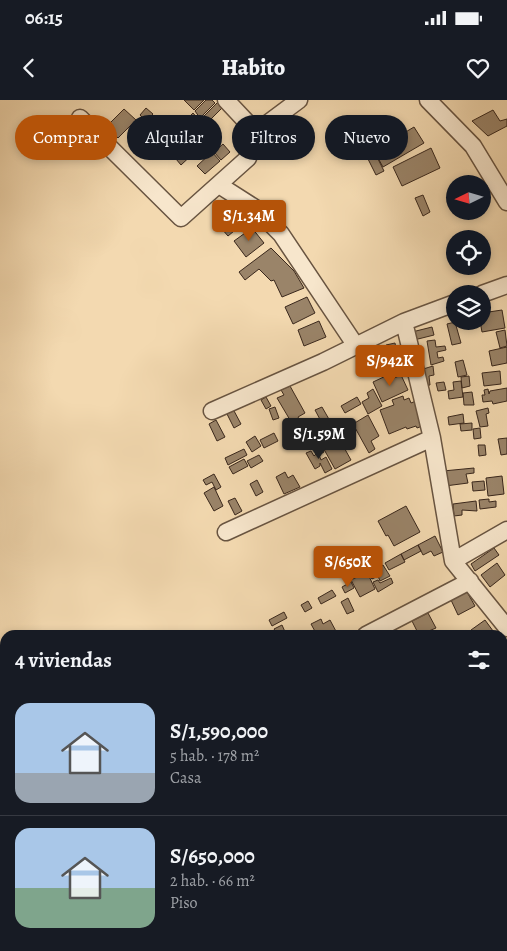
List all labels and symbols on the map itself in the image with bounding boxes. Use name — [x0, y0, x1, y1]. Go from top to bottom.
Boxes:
north arrow — [446, 175, 491, 220]
pin: S/1.34M — [203, 200, 295, 242]
pin: S/942K — [349, 344, 431, 387]
pin: S/1.59M — [273, 418, 365, 460]
pin: S/650K — [307, 546, 389, 588]

